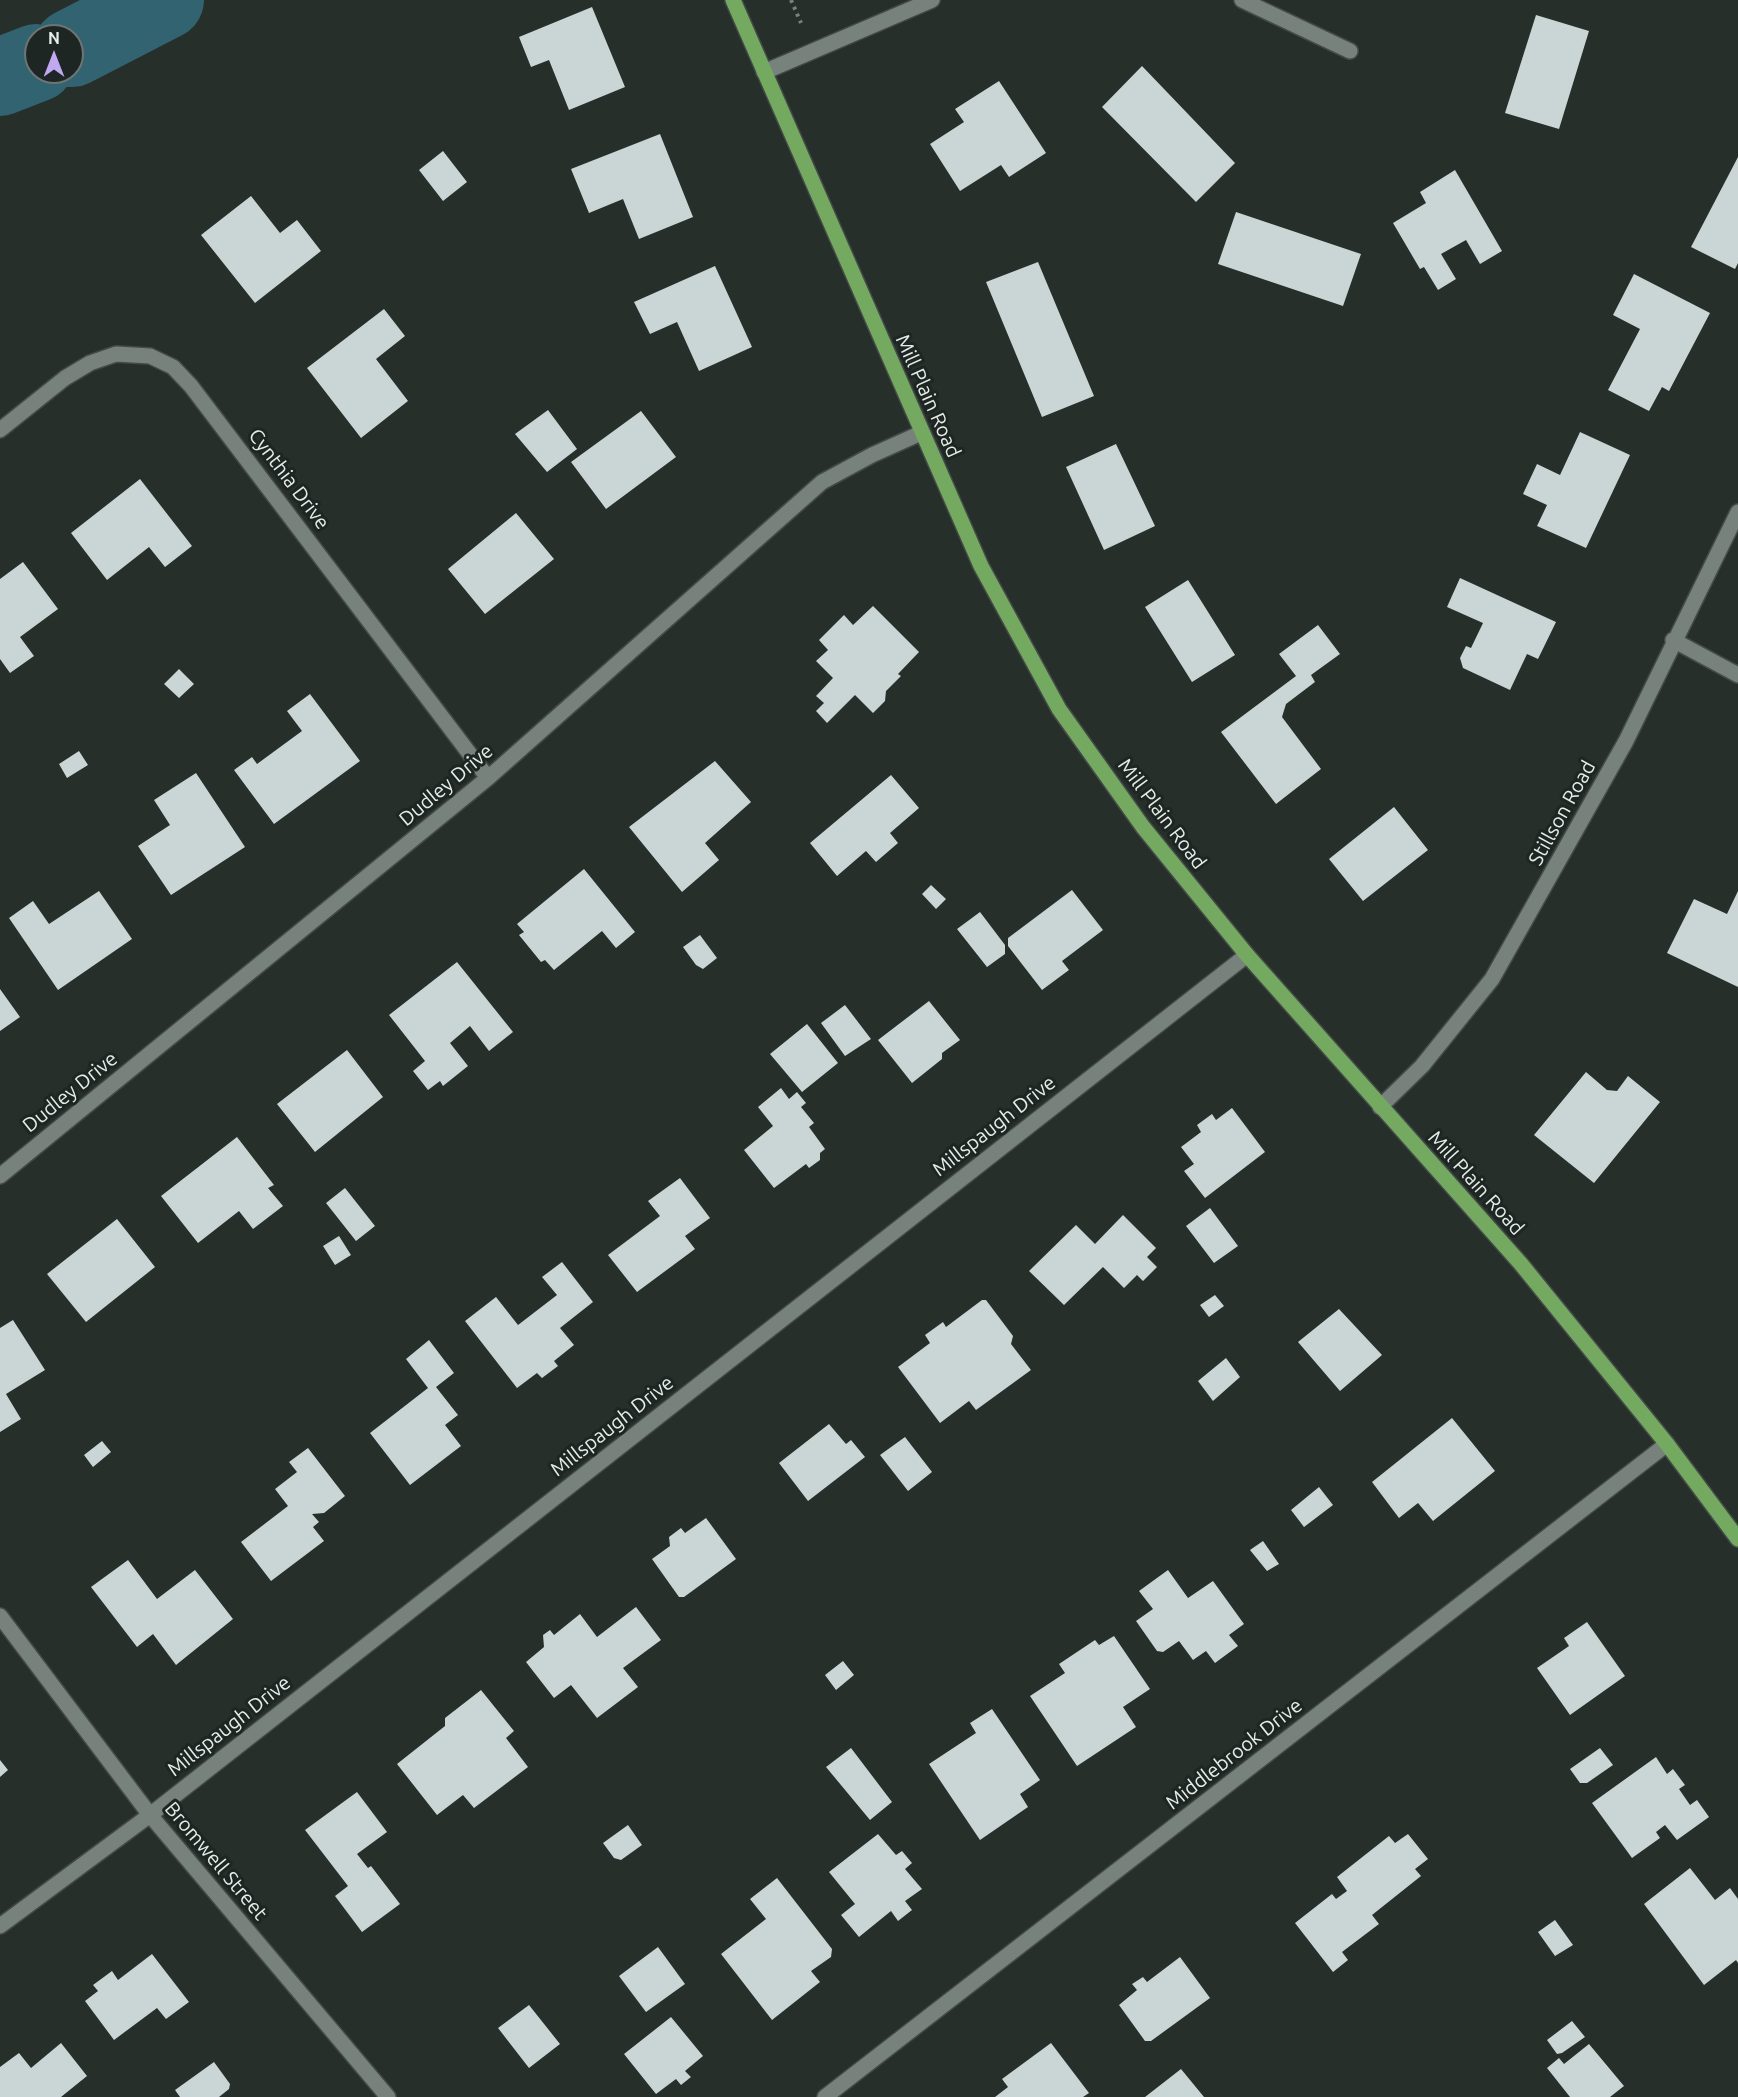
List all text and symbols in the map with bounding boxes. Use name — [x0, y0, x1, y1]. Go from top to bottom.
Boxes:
north arrow — [24, 24, 84, 84]
text: N — [48, 29, 60, 47]
street label: Mill Plain Road — [890, 331, 966, 461]
street label: Cynthia Drive — [243, 424, 335, 534]
street label: Dudley Drive — [394, 739, 498, 831]
street label: Mill Plain Road — [1113, 754, 1211, 874]
street label: Stillson Road — [1523, 756, 1601, 870]
street label: Dudley Drive — [18, 1046, 122, 1138]
street label: Millspaugh Drive — [928, 1070, 1060, 1182]
street label: Mill Plain Road — [1423, 1126, 1529, 1240]
street label: Millspaugh Drive — [546, 1370, 678, 1482]
street label: Millspaugh Drive — [163, 1670, 295, 1782]
street label: Middlebrook Drive — [1161, 1693, 1307, 1815]
street label: Bromwell Street — [160, 1797, 272, 1925]

